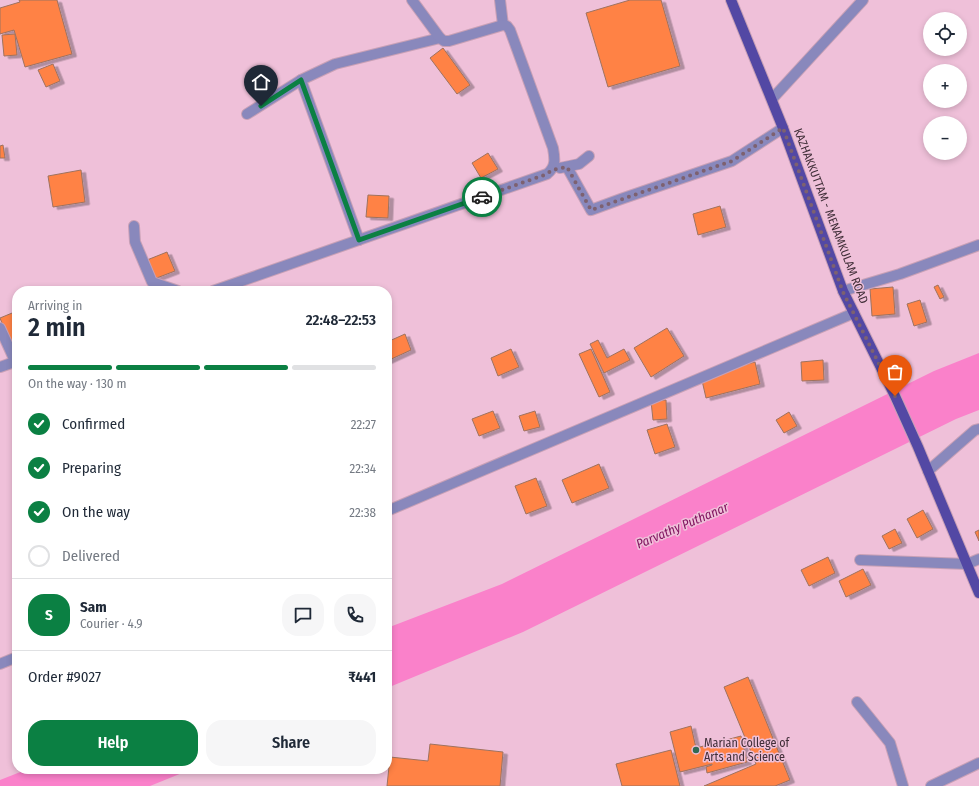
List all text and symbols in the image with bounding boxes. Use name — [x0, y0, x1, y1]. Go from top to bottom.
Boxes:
map controls — [923, 12, 967, 160]
button: locate — [923, 12, 967, 56]
button: + — [923, 64, 967, 108]
pin — [244, 65, 278, 106]
icon: home — [250, 71, 272, 93]
button: − — [923, 116, 967, 160]
street label: KAZHAKKUTTAM - MENAMKULAM ROAD — [791, 126, 871, 306]
courier — [462, 177, 502, 217]
icon: car — [471, 186, 493, 208]
text: Arriving in — [28, 298, 82, 313]
text: 22:48–22:53 — [306, 311, 376, 329]
text: 2 min — [28, 312, 86, 343]
pin — [878, 355, 912, 396]
icon: bag — [884, 361, 906, 383]
text: On the way · 130 m — [28, 376, 127, 391]
icon: check — [28, 413, 50, 435]
text: Confirmed — [62, 415, 125, 433]
text: 22:27 — [351, 417, 376, 432]
icon: check — [28, 457, 50, 479]
text: Preparing — [62, 459, 121, 477]
text: 22:34 — [350, 461, 376, 476]
water label: Parvathy Puthanar — [634, 499, 731, 552]
icon: check — [28, 501, 50, 523]
text: On the way — [62, 503, 130, 521]
text: 22:38 — [349, 505, 376, 520]
text: Delivered — [62, 547, 120, 565]
button: chat — [282, 594, 324, 636]
button: phone — [334, 594, 376, 636]
text: Sam — [80, 598, 107, 616]
text: S — [45, 606, 53, 624]
text: Courier · 4.9 — [80, 616, 143, 631]
text: Order #9027 — [28, 668, 101, 686]
text: ₹441 — [348, 668, 376, 686]
button: Help — [28, 720, 198, 766]
button: Share — [206, 720, 376, 766]
place label: Marian College of Arts and Science — [704, 736, 791, 764]
marker: Marian College of Arts and Science — [691, 745, 701, 755]

